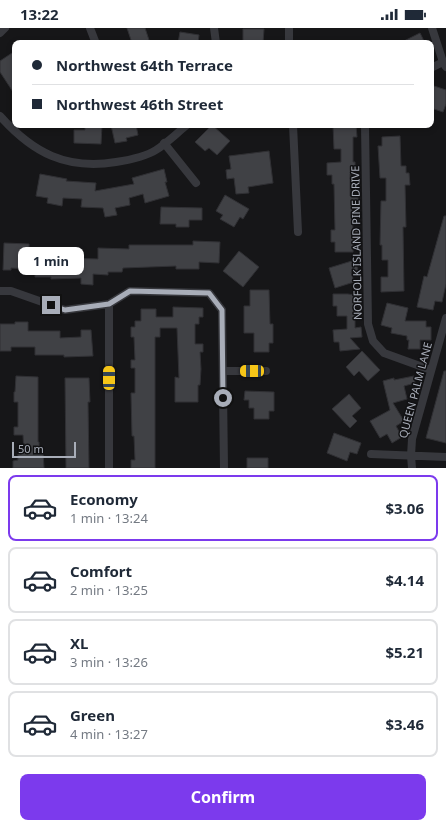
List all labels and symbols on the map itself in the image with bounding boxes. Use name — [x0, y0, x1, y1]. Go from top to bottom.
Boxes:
street label: NORFOLK ISLAND PINE DRIVE — [347, 166, 365, 320]
callout: 1 min — [18, 247, 84, 275]
route end — [42, 296, 60, 314]
street label: QUEEN PALM LANE — [395, 340, 435, 440]
car — [240, 365, 264, 377]
car — [103, 366, 115, 390]
route start — [214, 389, 232, 407]
scale bar — [12, 440, 76, 459]

